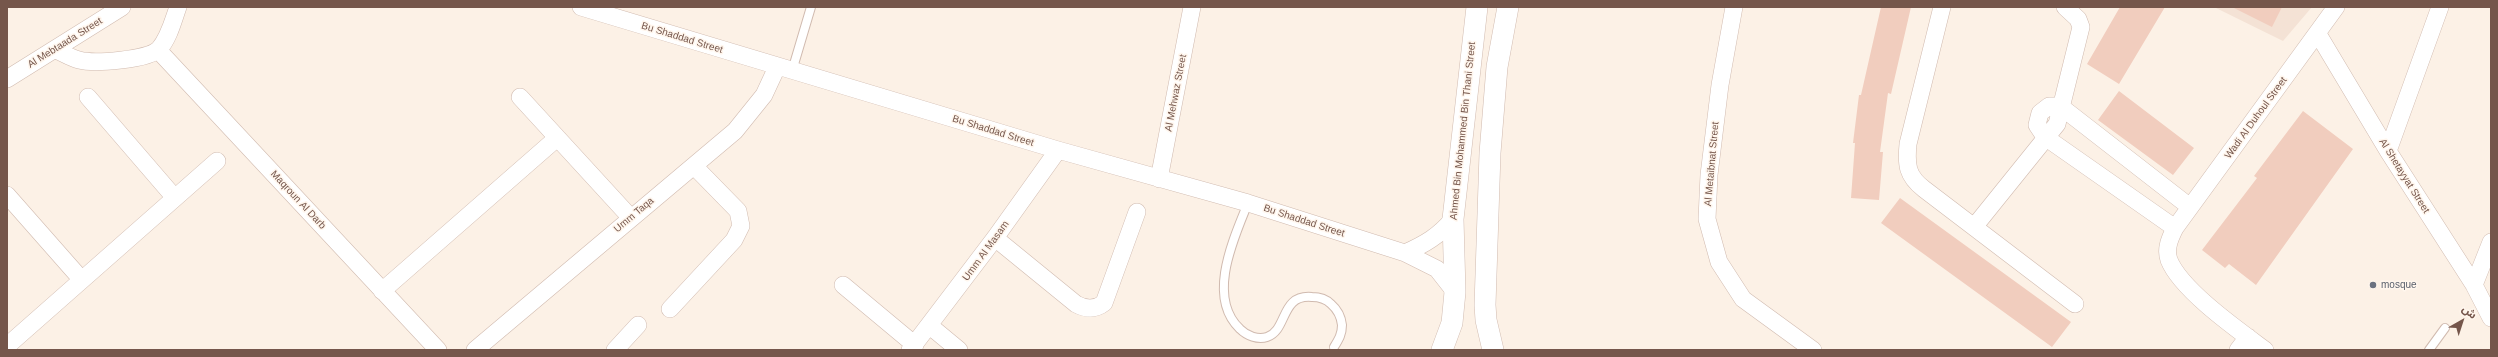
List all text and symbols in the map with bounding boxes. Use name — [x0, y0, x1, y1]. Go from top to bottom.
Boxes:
street label: Al Mebtaada Street — [26, 15, 104, 71]
street label: Bu Shaddad Street — [640, 20, 724, 56]
street label: Ahmed Bin Mohammed Bin Thani Street — [1448, 41, 1478, 221]
street label: Al Mehwaz Street — [1163, 53, 1189, 133]
street label: Wadi Al Duhoul Street — [2222, 75, 2290, 161]
street label: Bu Shaddad Street — [951, 113, 1035, 149]
street label: Al Metaibnat Street — [1702, 121, 1722, 207]
street label: Al Shetayyat Street — [2376, 137, 2432, 215]
street label: Maqroun Al Darb — [268, 168, 328, 232]
street label: Umm Taqa — [612, 195, 656, 235]
street label: Bu Shaddad Street — [1262, 202, 1346, 240]
street label: Umm Al Masam — [960, 219, 1012, 283]
place label: mosque — [2381, 279, 2417, 291]
marker: mosque — [2368, 280, 2378, 290]
north arrow — [2442, 301, 2482, 341]
text: ش — [2460, 302, 2479, 321]

